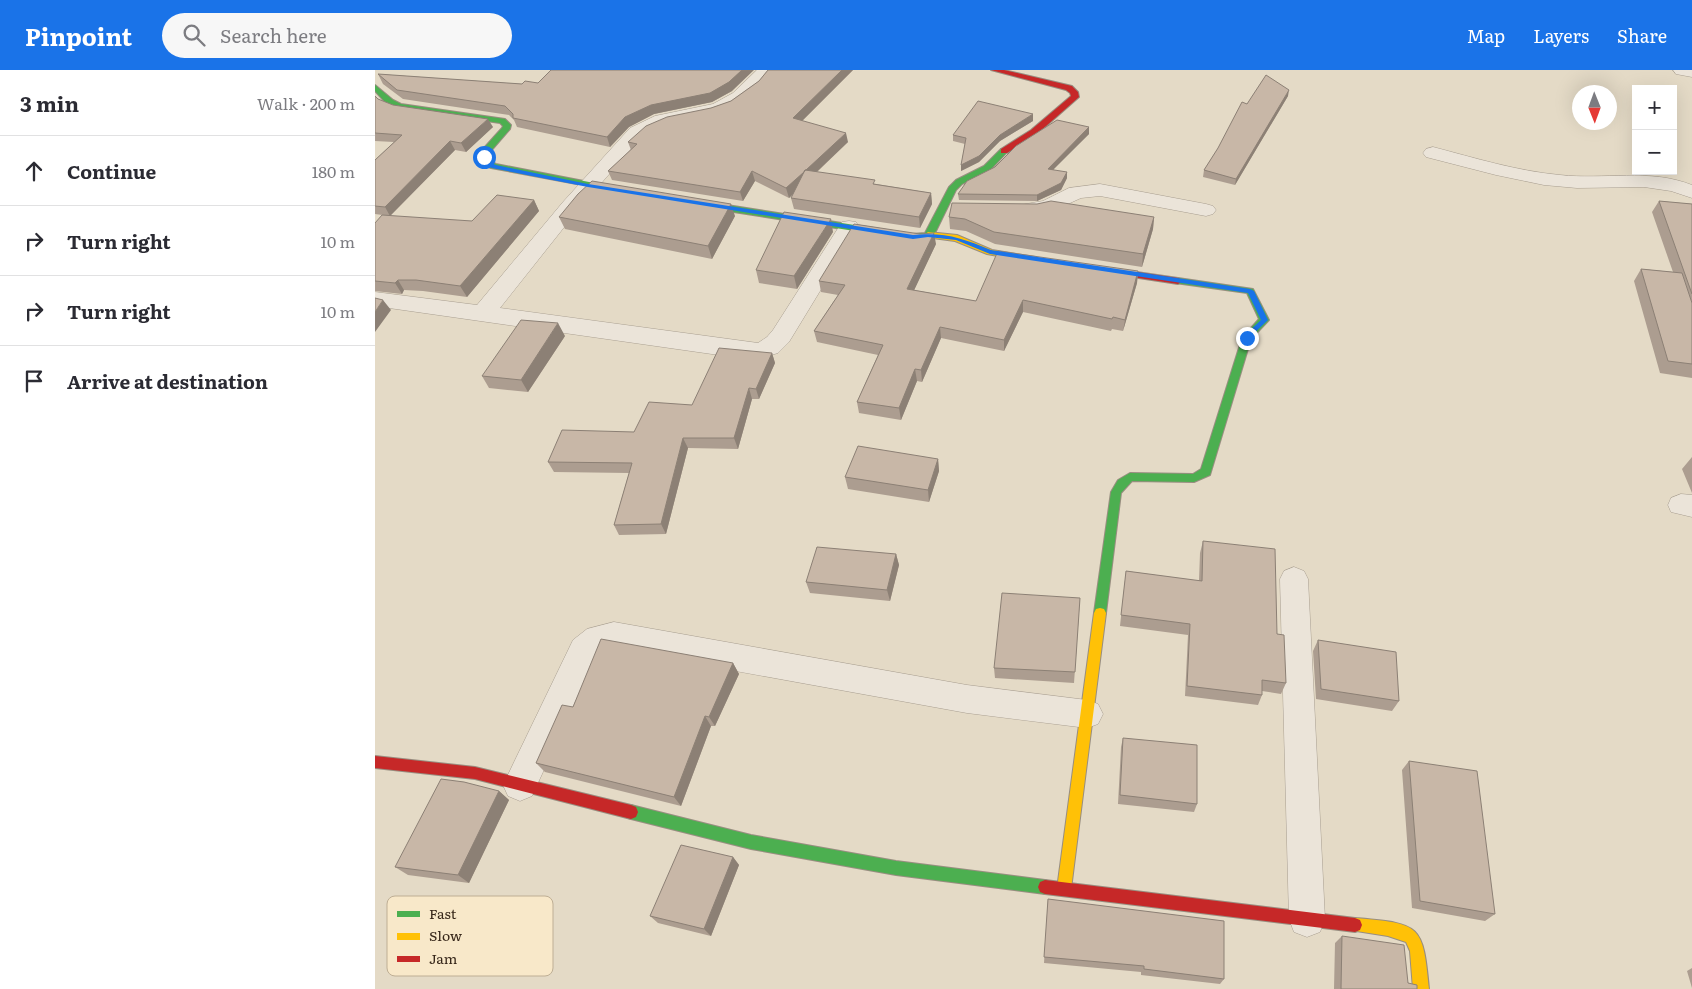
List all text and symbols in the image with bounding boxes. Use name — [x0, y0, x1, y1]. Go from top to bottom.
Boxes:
search box — [162, 13, 512, 58]
text: Pinpoint — [25, 18, 132, 53]
icon: search — [180, 21, 208, 49]
text: Search here — [220, 21, 327, 49]
text: Map — [1467, 22, 1505, 49]
text: Layers — [1533, 22, 1589, 49]
text: Share — [1617, 22, 1667, 49]
north arrow — [1572, 85, 1617, 130]
map controls — [1632, 85, 1677, 175]
button: + — [1632, 85, 1677, 130]
text: 3 min — [20, 87, 79, 118]
text: Walk · 200 m — [257, 91, 355, 115]
button: − — [1632, 130, 1677, 175]
route start — [473, 146, 496, 169]
icon: ahead — [20, 157, 48, 185]
text: Continue — [67, 157, 156, 185]
text: 180 m — [312, 159, 355, 183]
icon: right — [20, 227, 48, 255]
text: Turn right — [67, 227, 171, 255]
text: 10 m — [321, 229, 355, 253]
icon: right — [20, 297, 48, 325]
text: Turn right — [67, 297, 171, 325]
text: 10 m — [321, 299, 355, 323]
route end — [1236, 327, 1259, 350]
icon: arrive — [20, 367, 48, 395]
text: Arrive at destination — [67, 367, 268, 395]
legend — [387, 896, 553, 976]
text: Fast — [429, 903, 457, 923]
text: Slow — [429, 925, 462, 945]
text: Jam — [429, 948, 458, 968]

